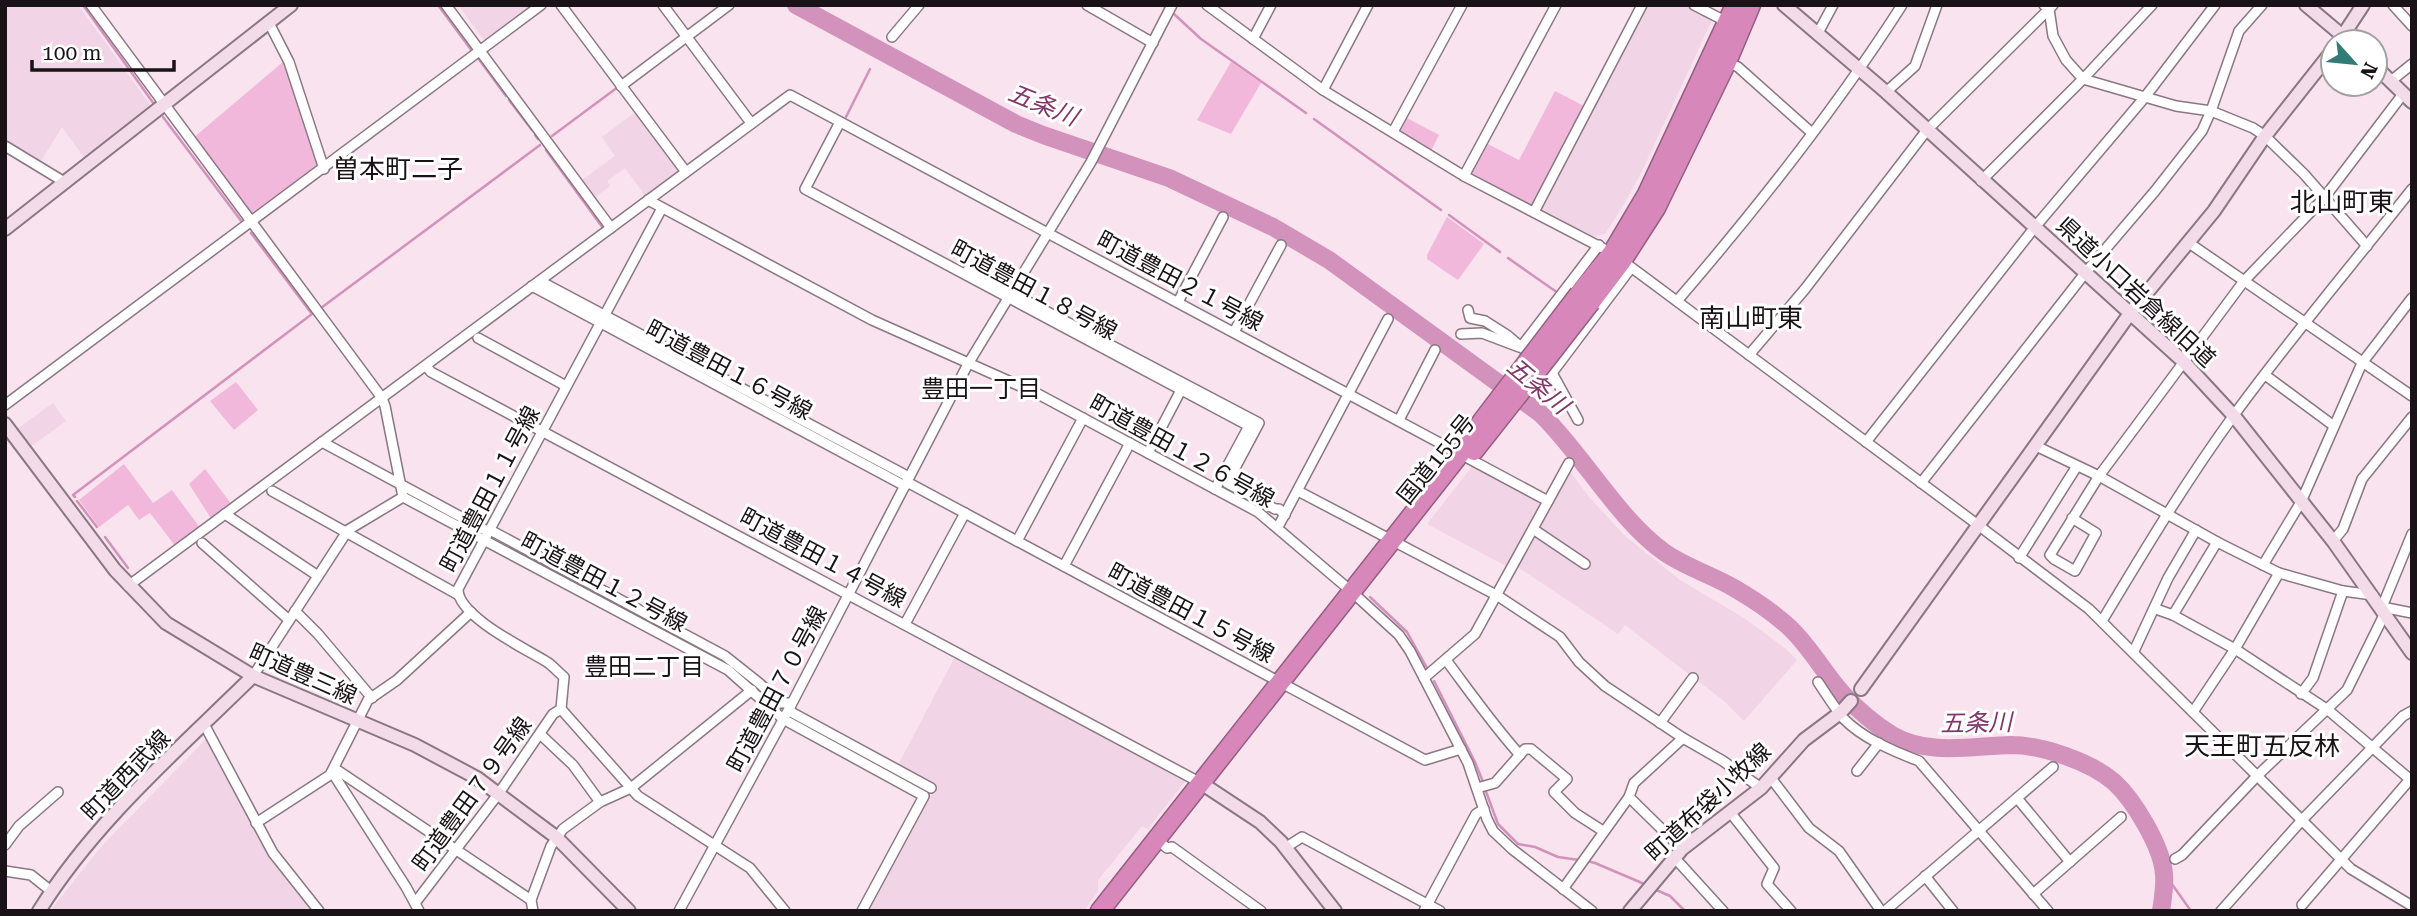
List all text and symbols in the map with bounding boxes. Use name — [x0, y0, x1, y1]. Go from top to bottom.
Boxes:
scale bar — [32, 28, 173, 72]
north arrow — [2319, 28, 2389, 98]
text: 100 m — [42, 41, 102, 65]
text: N — [2355, 59, 2382, 83]
water label: 五条川 — [1004, 79, 1084, 133]
district label: 曽本町二子 — [333, 154, 463, 184]
district label: 北山町東 — [2290, 187, 2394, 217]
street label: 県道小口岩倉線旧道 — [2051, 212, 2221, 373]
street label: 町道豊田２１号線 — [1092, 226, 1267, 337]
street label: 町道豊田１８号線 — [946, 235, 1121, 346]
district label: 南山町東 — [1699, 303, 1803, 333]
street label: 町道豊田１６号線 — [641, 315, 816, 426]
water label: 五条川 — [1501, 352, 1577, 422]
district label: 豊田一丁目 — [921, 375, 1041, 403]
street label: 町道豊田１２６号線 — [1085, 389, 1279, 513]
street label: 町道豊田１１号線 — [435, 402, 546, 577]
street label: 国道155号 — [1392, 409, 1481, 510]
street label: 町道豊田１４号線 — [735, 503, 910, 614]
street label: 町道豊田１２号線 — [516, 527, 691, 638]
street label: 町道豊田１５号線 — [1103, 558, 1278, 669]
street label: 町道豊田７０号線 — [722, 602, 833, 777]
street label: 町道豊三線 — [245, 639, 361, 710]
district label: 豊田二丁目 — [584, 653, 704, 681]
water label: 五条川 — [1940, 708, 2015, 738]
street label: 町道豊田７９号線 — [407, 712, 537, 877]
street label: 町道西武線 — [77, 725, 176, 826]
district label: 天王町五反林 — [2184, 731, 2340, 761]
street label: 町道布袋小牧線 — [1640, 738, 1776, 867]

